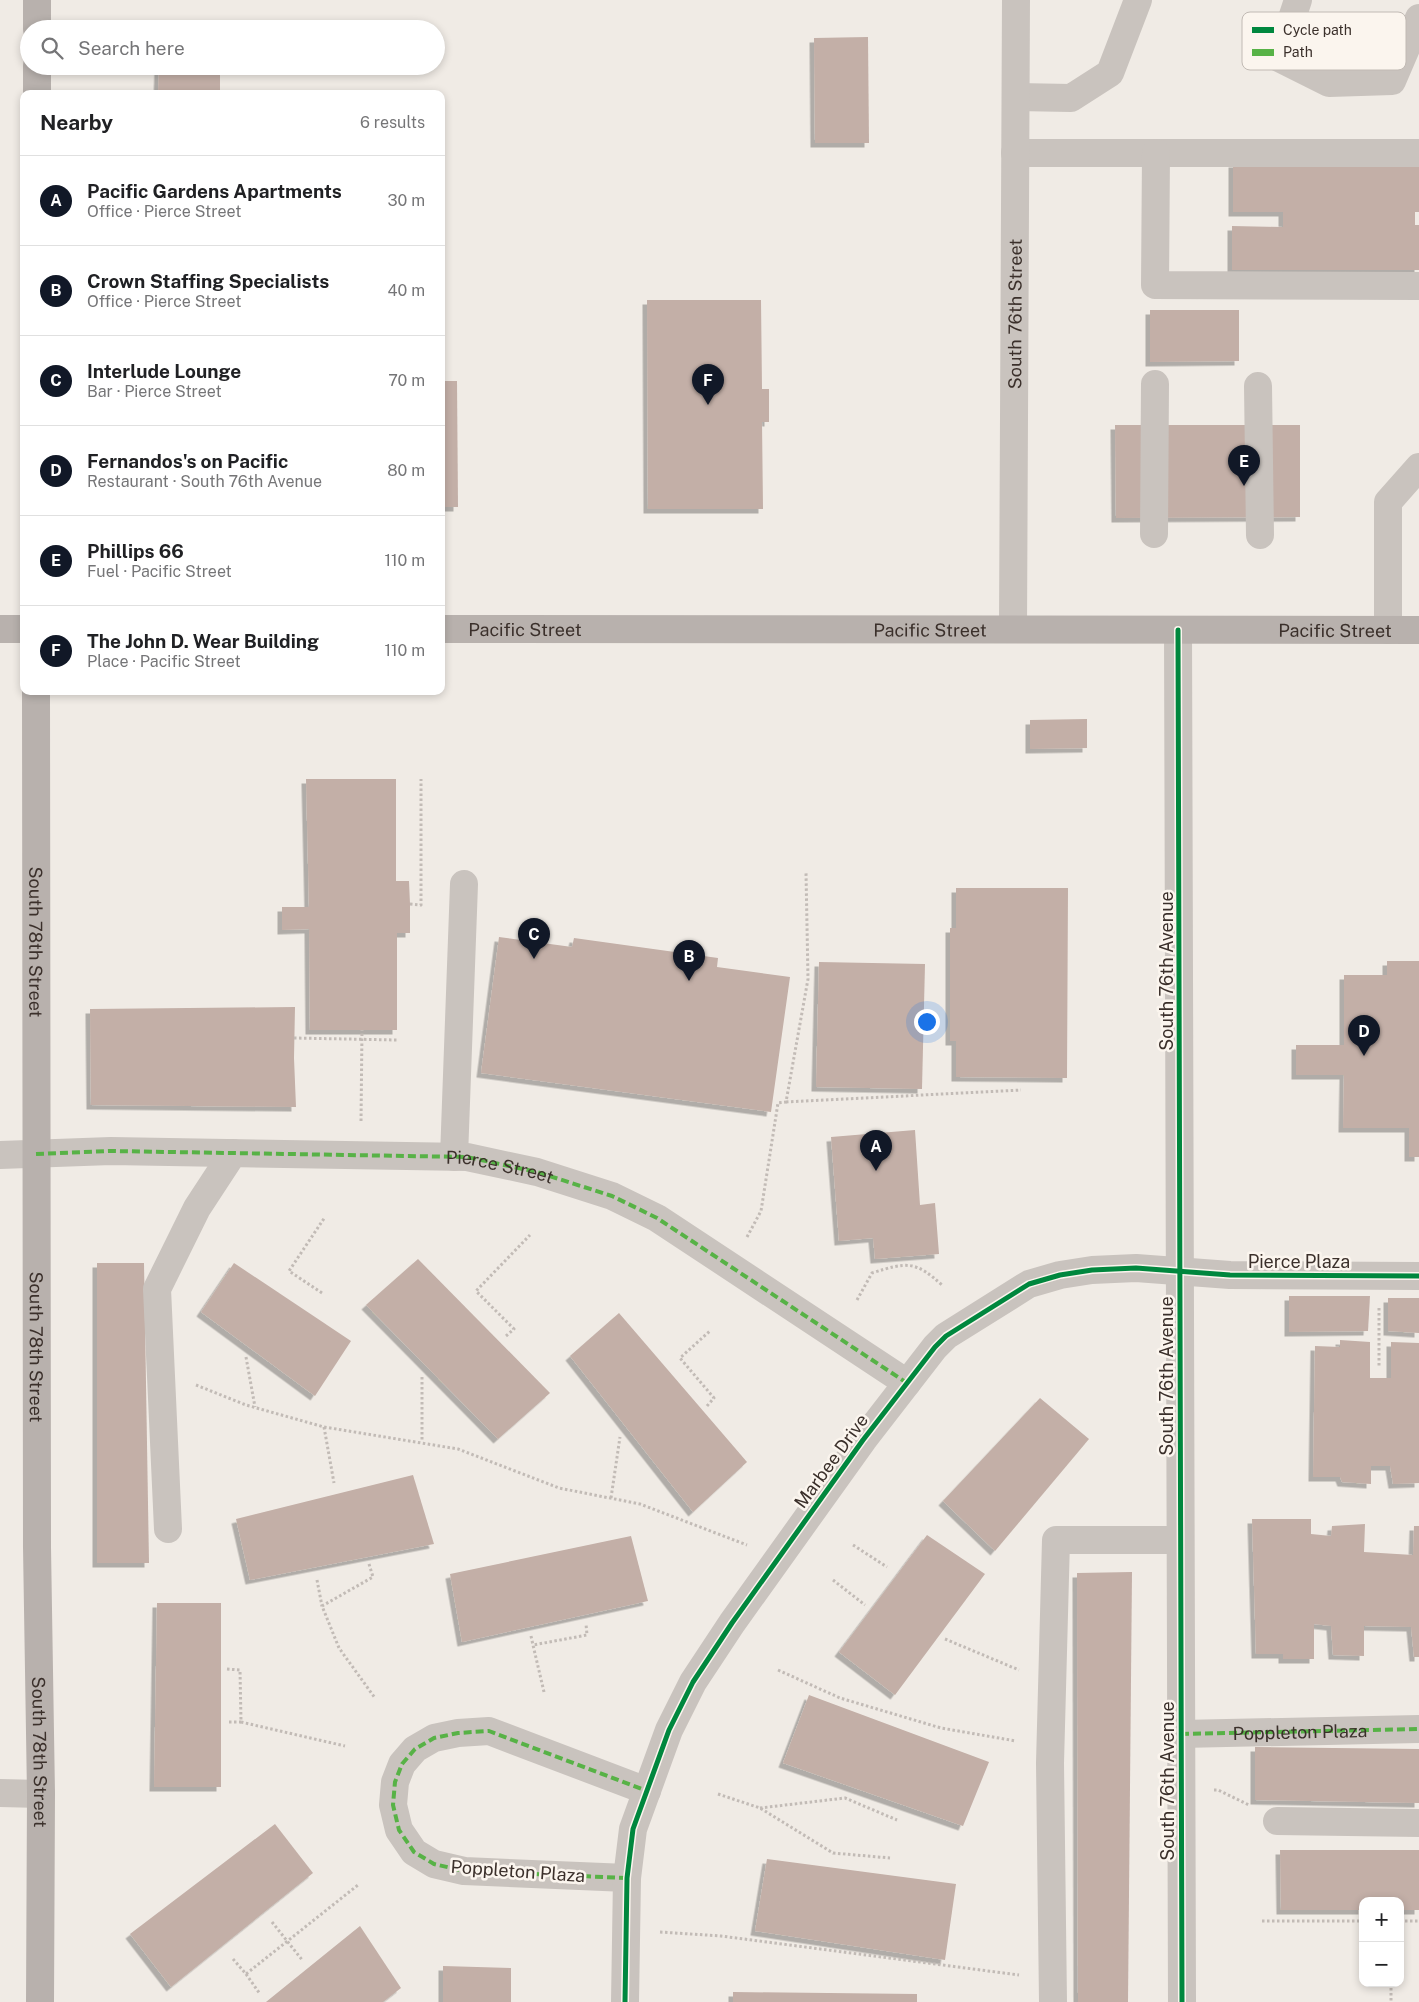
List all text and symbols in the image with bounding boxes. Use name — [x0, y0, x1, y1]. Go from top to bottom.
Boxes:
legend — [1242, 12, 1406, 70]
search box — [20, 20, 445, 75]
text: Cycle path — [1283, 22, 1352, 38]
icon: search — [38, 34, 66, 62]
text: Search here — [78, 37, 185, 59]
text: Path — [1283, 44, 1313, 60]
text: Nearby — [40, 110, 113, 135]
text: 6 results — [360, 113, 425, 132]
text: Pacific Gardens Apartments — [87, 180, 342, 202]
text: A — [50, 191, 62, 210]
text: 30 m — [388, 191, 425, 210]
text: Office · Pierce Street — [87, 202, 241, 221]
street label: South 76th Street — [1004, 239, 1025, 389]
text: Crown Staffing Specialists — [87, 270, 329, 292]
text: B — [51, 281, 61, 300]
text: 40 m — [387, 281, 425, 300]
text: Office · Pierce Street — [87, 292, 241, 311]
text: Interlude Lounge — [87, 360, 241, 382]
pin: F — [692, 364, 724, 405]
text: C — [50, 371, 62, 390]
text: 70 m — [388, 371, 425, 390]
text: Bar · Pierce Street — [87, 382, 222, 401]
pin: E — [1228, 445, 1260, 486]
text: Fernandos's on Pacific — [87, 450, 288, 472]
text: D — [50, 461, 62, 480]
text: 80 m — [387, 461, 425, 480]
text: Restaurant · South 76th Avenue — [87, 472, 322, 491]
text: Phillips 66 — [87, 540, 184, 562]
text: E — [51, 551, 61, 570]
text: 110 m — [384, 551, 425, 570]
text: Fuel · Pacific Street — [87, 562, 232, 581]
street label: Pacific Street — [468, 619, 582, 640]
street label: Pacific Street — [873, 619, 987, 640]
street label: Pacific Street — [1278, 619, 1392, 640]
text: The John D. Wear Building — [87, 630, 319, 652]
text: F — [51, 641, 61, 660]
text: 110 m — [384, 641, 425, 660]
text: Place · Pacific Street — [87, 652, 241, 671]
street label: South 78th Street — [26, 866, 47, 1018]
street label: South 76th Avenue — [1156, 891, 1177, 1051]
pin: C — [518, 918, 550, 959]
pin: B — [673, 940, 705, 981]
your location — [914, 1009, 940, 1035]
pin: D — [1348, 1015, 1380, 1056]
pin: A — [860, 1130, 892, 1171]
street label: Pierce Street — [446, 1146, 557, 1187]
street label: Pierce Plaza — [1248, 1251, 1350, 1272]
street label: South 78th Street — [26, 1271, 47, 1423]
street label: South 76th Avenue — [1156, 1296, 1177, 1456]
street label: Marbee Drive — [790, 1410, 872, 1512]
street label: South 78th Street — [29, 1676, 52, 1828]
street label: South 76th Avenue — [1157, 1701, 1178, 1861]
street label: Poppleton Plaza — [1232, 1720, 1368, 1743]
street label: Poppleton Plaza — [450, 1856, 586, 1886]
map controls — [1359, 1897, 1404, 1987]
button: + — [1359, 1897, 1404, 1942]
button: − — [1359, 1942, 1404, 1987]

